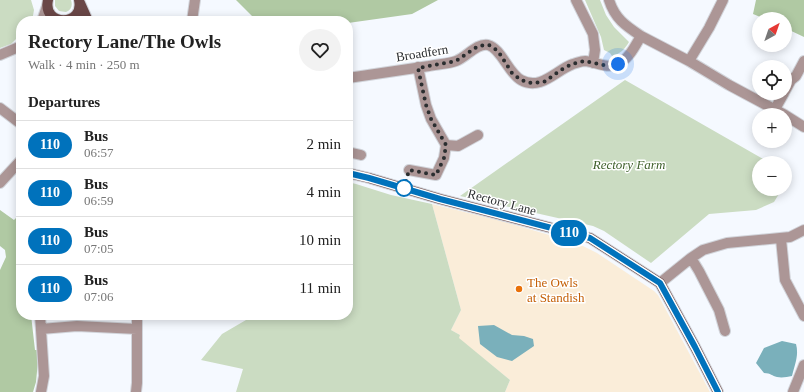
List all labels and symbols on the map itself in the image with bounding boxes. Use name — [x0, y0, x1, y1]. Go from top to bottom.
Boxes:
north arrow — [752, 12, 792, 52]
street label: Broadfern — [395, 41, 450, 65]
your location — [608, 54, 628, 74]
park label: Rectory Farm — [592, 157, 665, 172]
unlabelled marker — [395, 179, 413, 197]
street label: Rectory Lane — [466, 186, 538, 218]
line badge: 110 — [546, 220, 592, 246]
place label: The Owls at Standish — [527, 275, 585, 305]
marker: The Owls at Standish — [514, 284, 524, 294]

